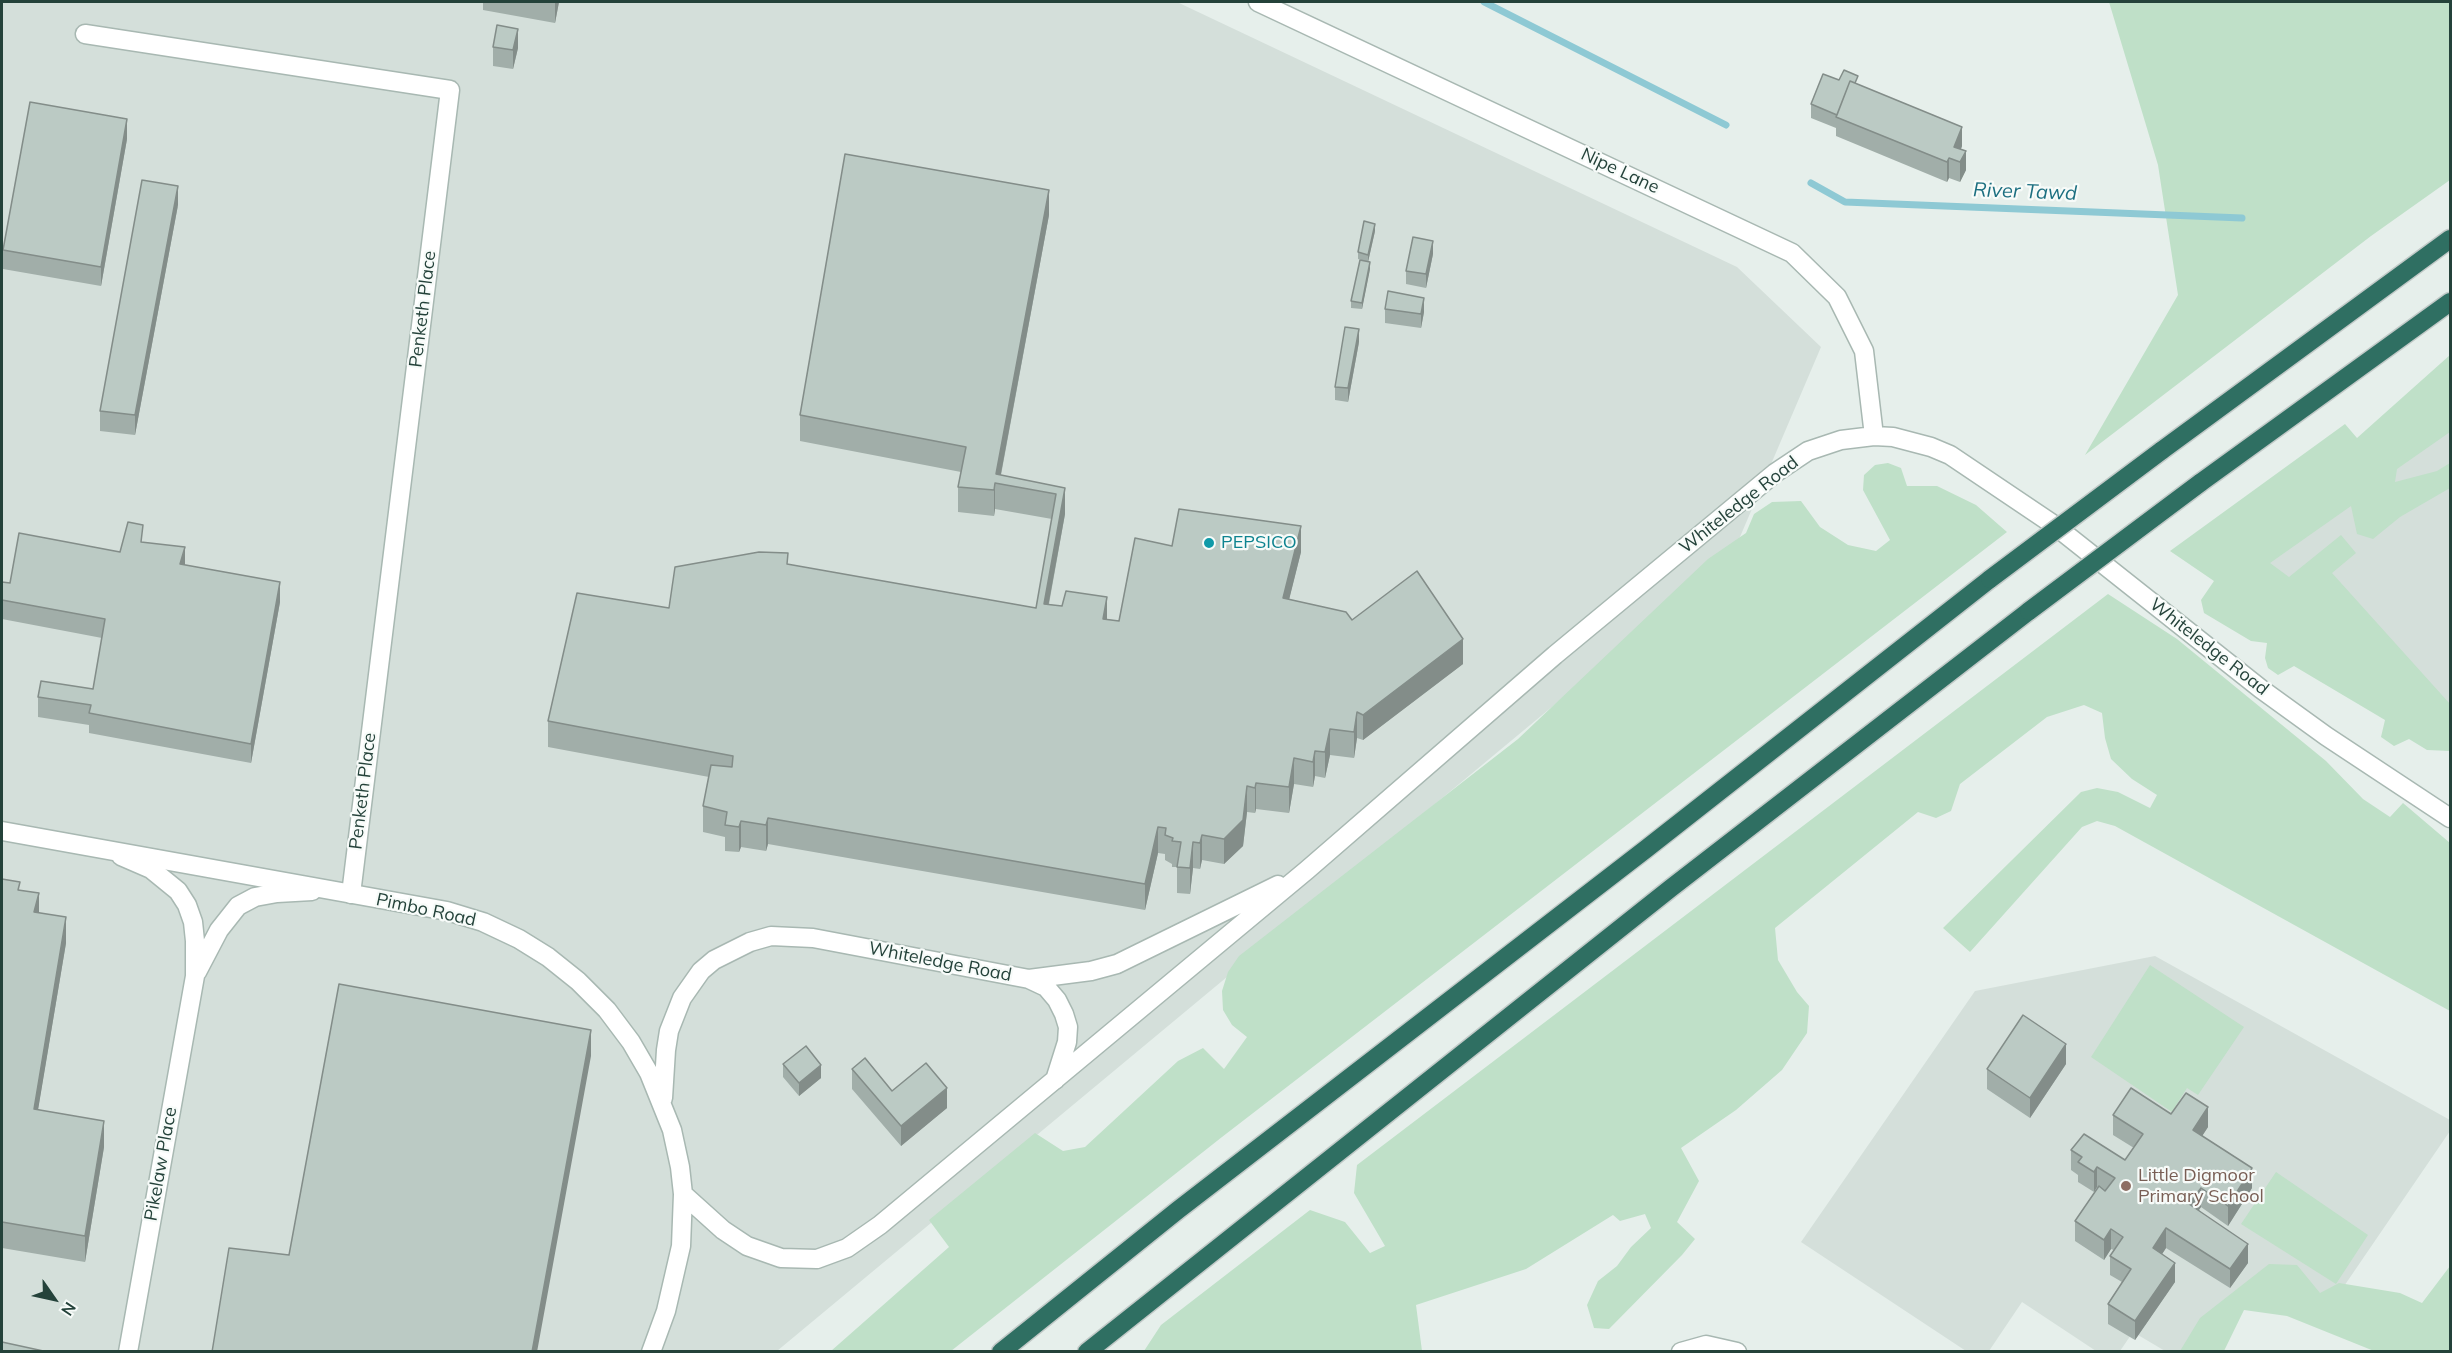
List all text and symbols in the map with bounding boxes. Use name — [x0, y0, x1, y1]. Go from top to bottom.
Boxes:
street label: Nipe Lane — [1577, 143, 1663, 199]
water label: River Tawd — [1973, 178, 2077, 206]
street label: Penketh Place — [405, 249, 441, 369]
street label: Whiteledge Road — [1675, 452, 1803, 558]
place label: PEPSICO — [1221, 532, 1297, 554]
marker: PEPSICO — [1202, 536, 1216, 550]
street label: Whiteledge Road — [2145, 594, 2273, 700]
street label: Penketh Place — [345, 731, 381, 851]
street label: Pimbo Road — [374, 889, 478, 931]
street label: Whiteledge Road — [867, 938, 1013, 986]
street label: Pikelaw Place — [140, 1105, 182, 1223]
place label: Little Digmoor Primary School — [2138, 1165, 2264, 1208]
marker: Little Digmoor Primary School — [2119, 1179, 2133, 1193]
north arrow — [24, 1269, 84, 1329]
text: N — [57, 1298, 81, 1320]

